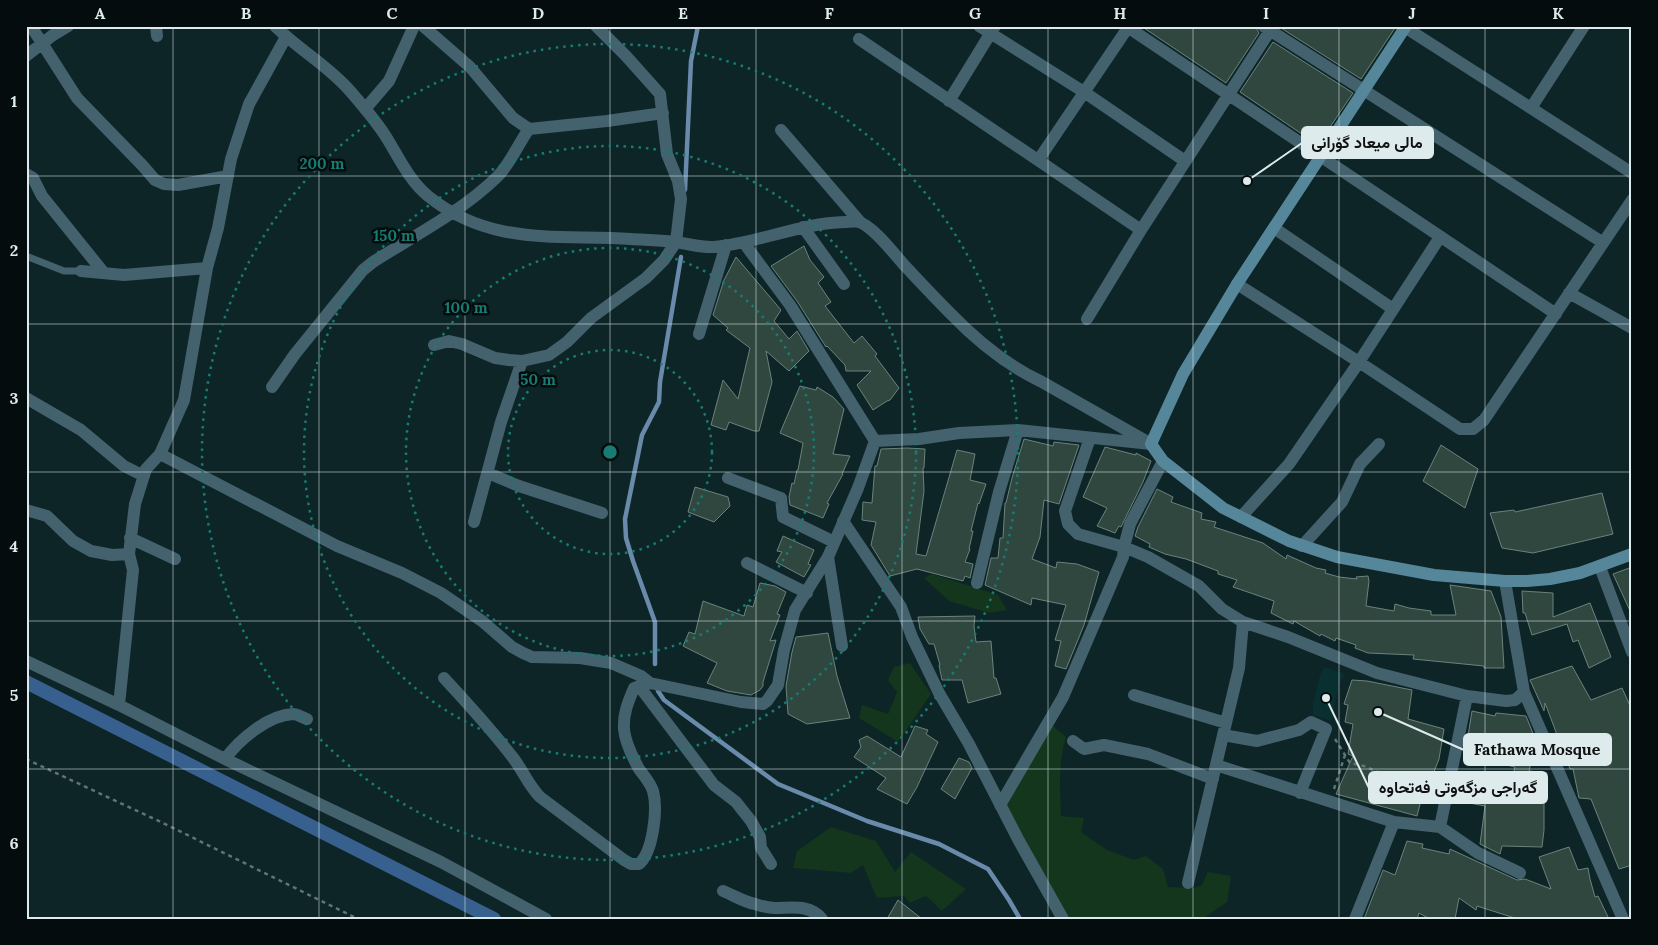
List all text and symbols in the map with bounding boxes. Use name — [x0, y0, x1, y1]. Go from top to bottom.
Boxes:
text: A — [95, 3, 106, 23]
text: B — [241, 3, 252, 23]
text: C — [386, 3, 398, 23]
text: D — [532, 3, 544, 23]
text: E — [678, 3, 688, 23]
text: F — [824, 3, 834, 23]
text: G — [969, 3, 981, 23]
text: H — [1114, 3, 1127, 23]
text: I — [1263, 3, 1269, 23]
text: J — [1408, 3, 1416, 23]
text: K — [1552, 3, 1564, 23]
text: 1 — [11, 91, 17, 111]
callout: مالی میعاد گۆرانی — [1302, 127, 1433, 158]
text: مالی میعاد گۆرانی — [1311, 132, 1423, 153]
text: 200 m — [300, 154, 345, 173]
text: 150 m — [373, 226, 415, 245]
text: 2 — [10, 240, 18, 260]
text: 100 m — [445, 298, 488, 317]
text: 50 m — [520, 370, 556, 389]
text: 3 — [10, 388, 19, 408]
centre of rings — [601, 443, 619, 461]
text: 4 — [10, 536, 19, 556]
text: 5 — [10, 685, 19, 705]
callout: Fathawa Mosque — [1464, 734, 1611, 765]
text: Fathawa Mosque — [1474, 739, 1601, 759]
callout: گەراجی مزگەوتی فەتحاوە — [1369, 772, 1547, 803]
text: گەراجی مزگەوتی فەتحاوە — [1379, 777, 1537, 798]
text: 6 — [9, 833, 19, 853]

